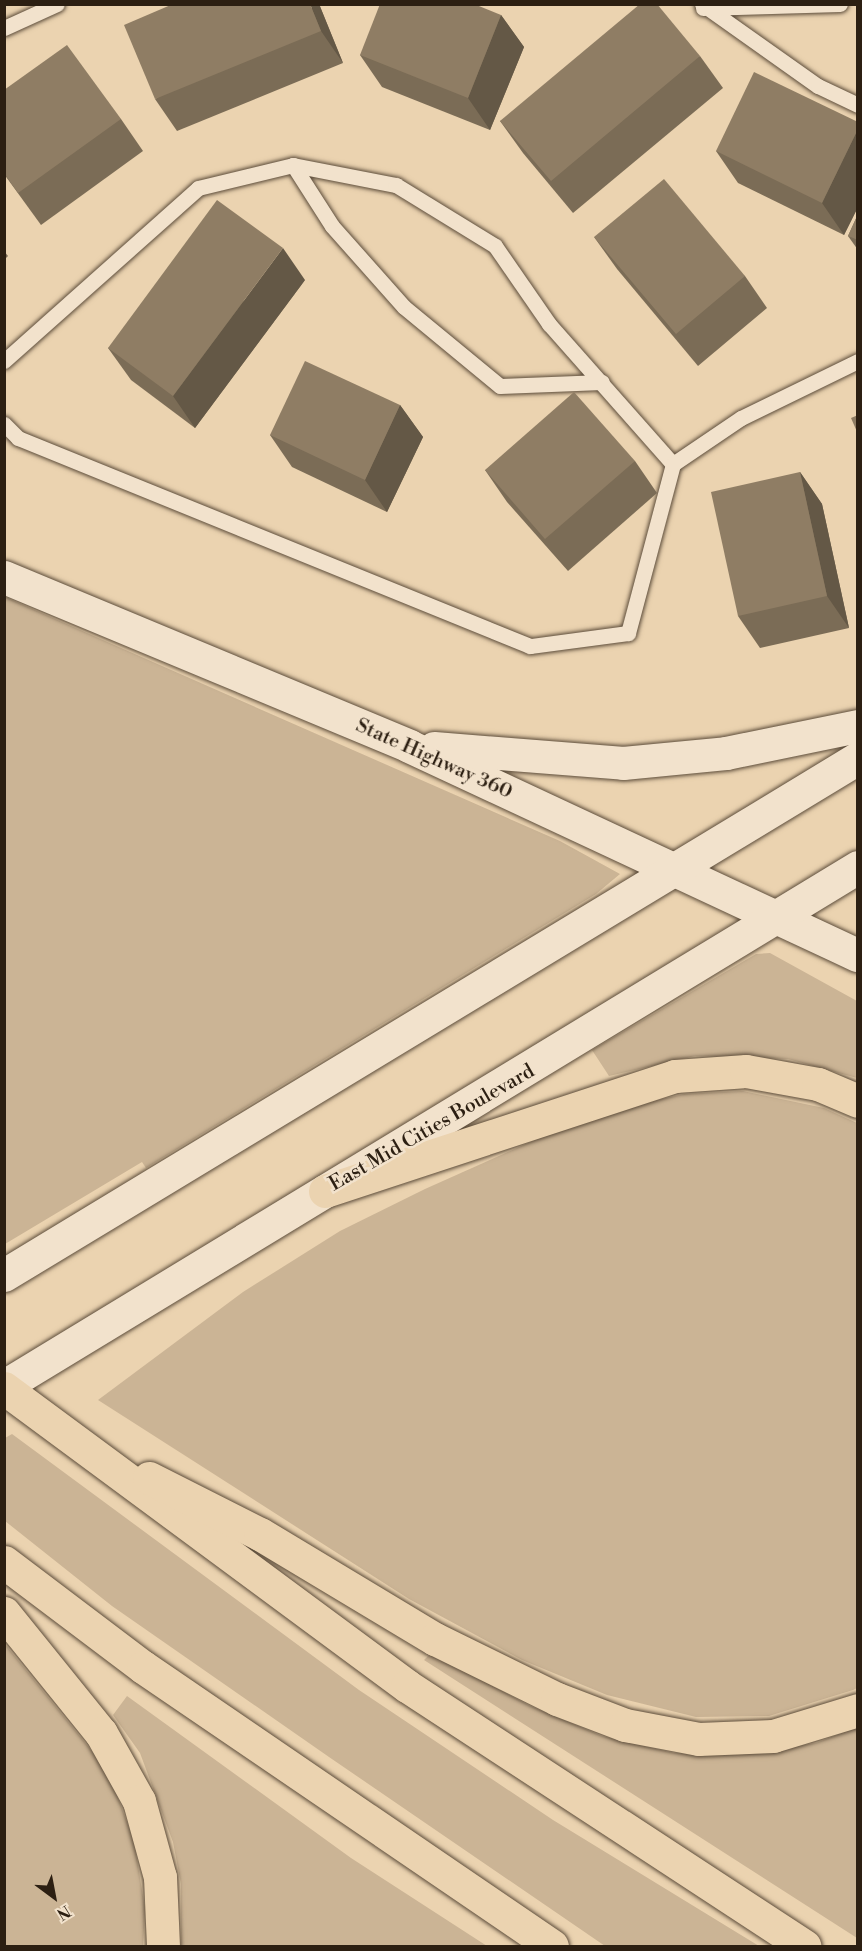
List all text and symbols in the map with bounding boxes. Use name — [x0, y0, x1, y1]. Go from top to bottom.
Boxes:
street label: State Highway 360 — [352, 714, 516, 804]
street label: East Mid Cities Boulevard — [325, 1059, 539, 1197]
north arrow — [24, 1867, 84, 1927]
text: N — [53, 1900, 74, 1924]

